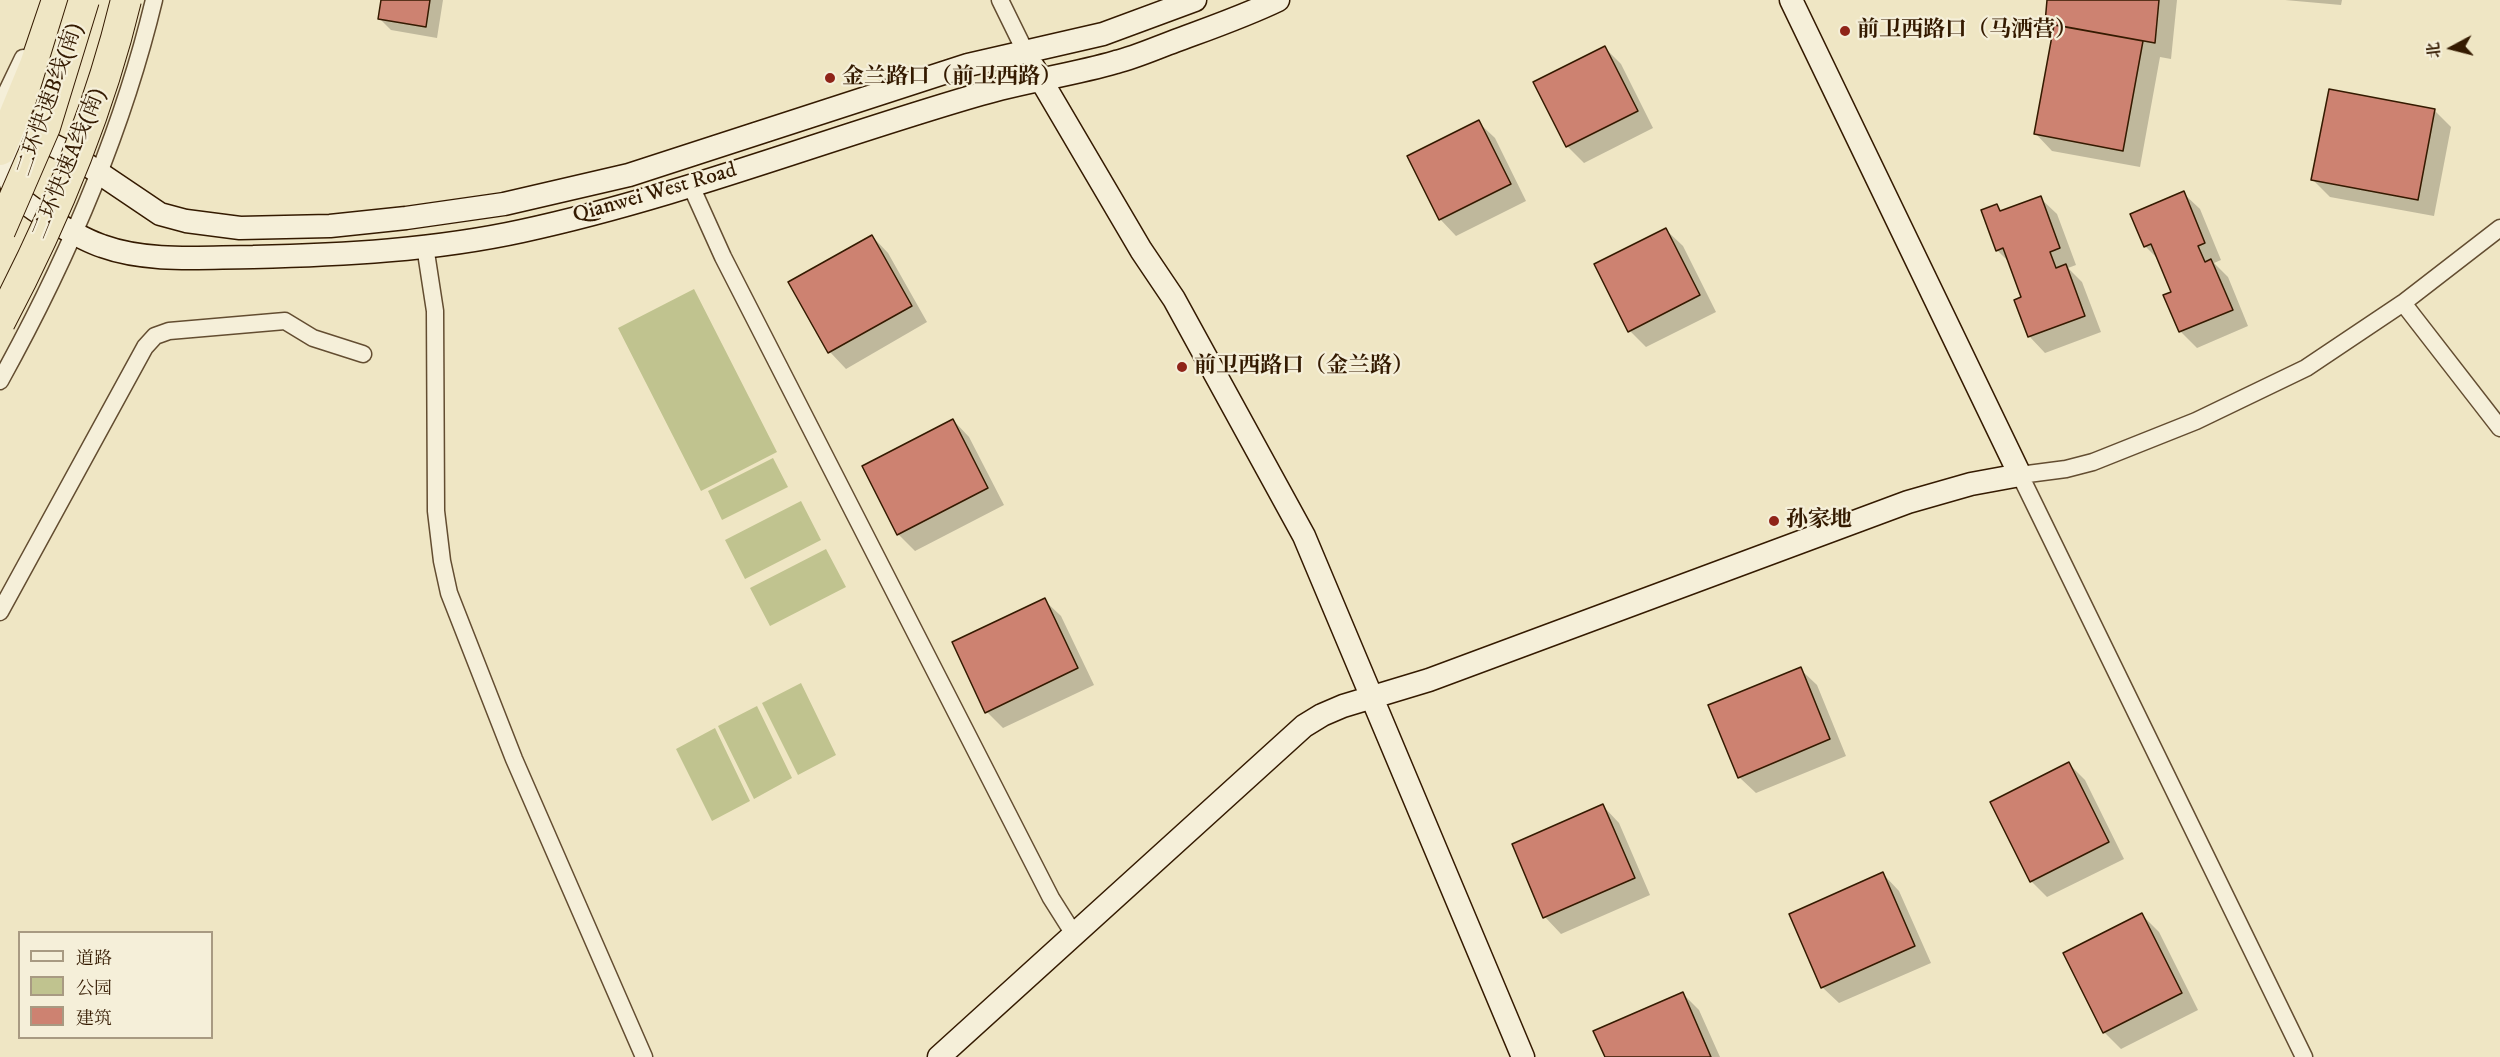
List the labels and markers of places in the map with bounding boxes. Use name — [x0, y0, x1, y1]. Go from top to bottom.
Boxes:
place label: 前卫西路口（马洒营） — [1857, 18, 2077, 44]
marker: 前卫西路口（马洒营） — [1838, 24, 1852, 38]
place label: 金兰路口（前卫西路） — [842, 65, 1062, 91]
marker: 金兰路口（前卫西路） — [823, 71, 837, 85]
place label: 前卫西路口（金兰路） — [1194, 354, 1414, 380]
marker: 前卫西路口（金兰路） — [1175, 360, 1189, 374]
place label: 孙家地 — [1786, 508, 1852, 534]
marker: 孙家地 — [1767, 514, 1781, 528]

